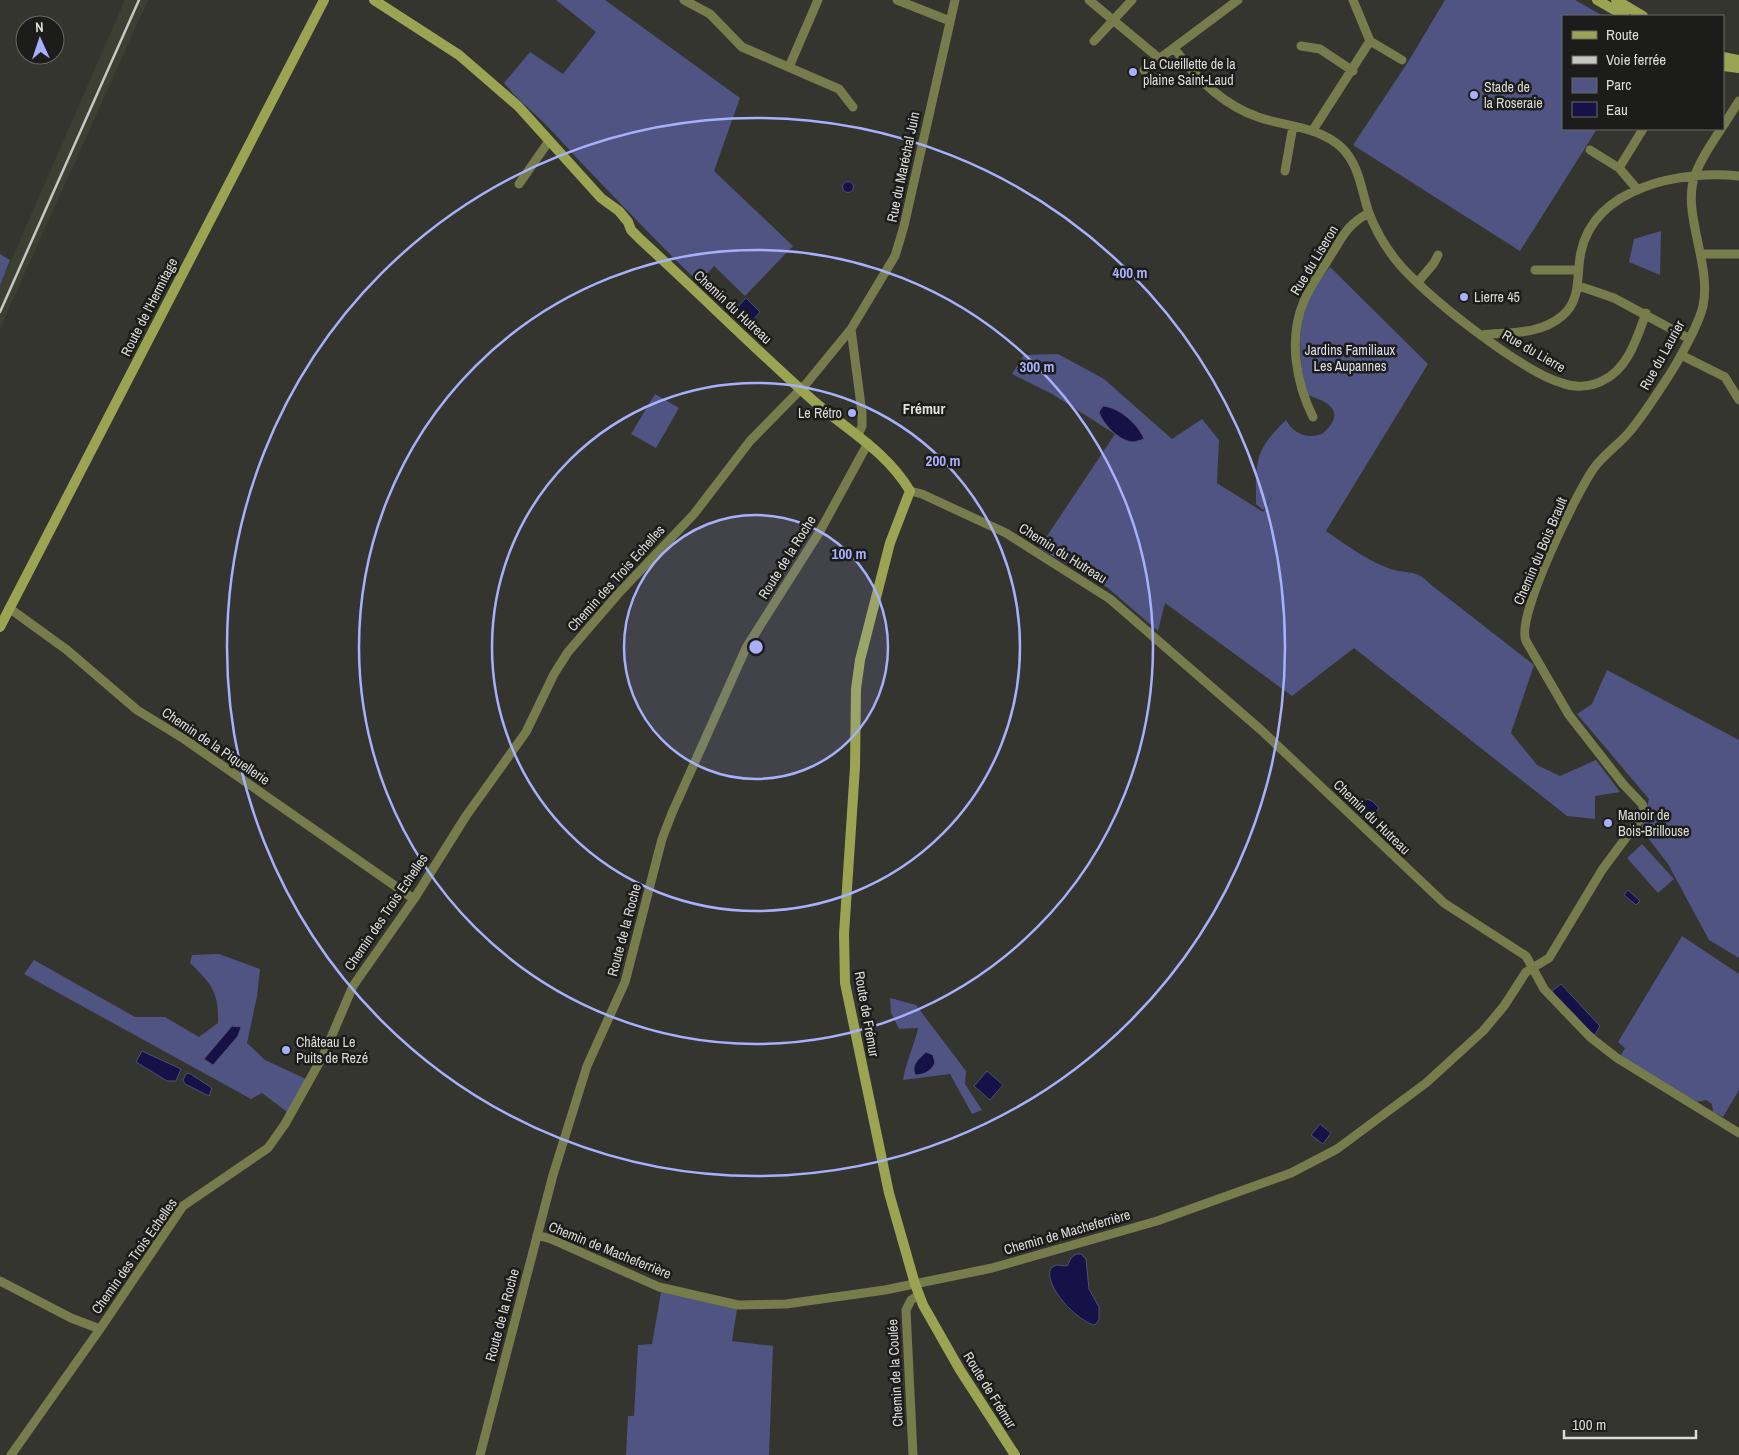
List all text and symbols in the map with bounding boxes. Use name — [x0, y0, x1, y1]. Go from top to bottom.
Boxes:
north arrow — [15, 15, 65, 65]
legend — [1562, 15, 1724, 130]
text: N — [35, 18, 44, 36]
text: Route — [1606, 24, 1639, 45]
text: Voie ferrée — [1606, 49, 1666, 70]
place label: La Cueillette de la plaine Saint-Laud — [1143, 55, 1236, 89]
marker: La Cueillette de la plaine Saint-Laud — [1127, 66, 1139, 78]
text: Parc — [1606, 74, 1631, 95]
place label: Stade de la Roseraie — [1484, 78, 1543, 112]
marker: Stade de la Roseraie — [1468, 89, 1480, 101]
text: Eau — [1606, 99, 1628, 120]
street label: Rue du Maréchal Juin — [883, 110, 923, 224]
street label: Rue du Liseron — [1286, 222, 1342, 298]
street label: Route de l'Hermitage — [116, 255, 182, 359]
text: 400 m — [1113, 262, 1147, 283]
street label: Chemin du Hutreau — [690, 266, 776, 348]
place label: Lierre 45 — [1474, 288, 1520, 306]
marker: Lierre 45 — [1458, 291, 1470, 303]
street label: Rue du Laurier — [1636, 317, 1689, 393]
street label: Rue du Lierre — [1499, 326, 1569, 376]
park label: Jardins Familiaux Les Aupannes — [1305, 341, 1396, 375]
text: 300 m — [1020, 356, 1054, 377]
district label: Frémur — [903, 398, 945, 419]
place label: Le Rétro — [798, 404, 842, 422]
marker: Le Rétro — [846, 407, 858, 419]
text: 200 m — [926, 450, 960, 471]
street label: Chemin du Bois Brault — [1509, 494, 1571, 608]
street label: Route de la Roche — [754, 512, 820, 602]
street label: Chemin du Hutreau — [1016, 519, 1110, 587]
street label: Chemin des Trois Echelles — [563, 521, 669, 635]
text: 100 m — [832, 543, 866, 564]
centre of rings — [747, 638, 765, 656]
street label: Chemin de la Piquellerie — [159, 703, 273, 789]
street label: Chemin du Hutreau — [1330, 776, 1414, 858]
place label: Manoir de Bois-Brillouse — [1618, 806, 1689, 840]
marker: Manoir de Bois-Brillouse — [1602, 817, 1614, 829]
street label: Chemin des Trois Echelles — [340, 850, 432, 974]
street label: Route de la Roche — [603, 882, 645, 978]
street label: Route de Frémur — [851, 970, 883, 1058]
place label: Château Le Puits de Rezé — [296, 1033, 368, 1067]
marker: Château Le Puits de Rezé — [280, 1044, 292, 1056]
street label: Chemin des Trois Echelles — [87, 1194, 181, 1317]
street label: Chemin de Macheferrière — [1002, 1205, 1132, 1259]
street label: Chemin de Macheferrière — [546, 1217, 674, 1283]
street label: Route de la Roche — [481, 1267, 523, 1363]
street label: Chemin de la Coulée — [883, 1319, 907, 1427]
street label: Route de Frémur — [959, 1348, 1021, 1432]
scale bar — [1564, 1408, 1696, 1440]
text: 100 m — [1572, 1414, 1606, 1435]

